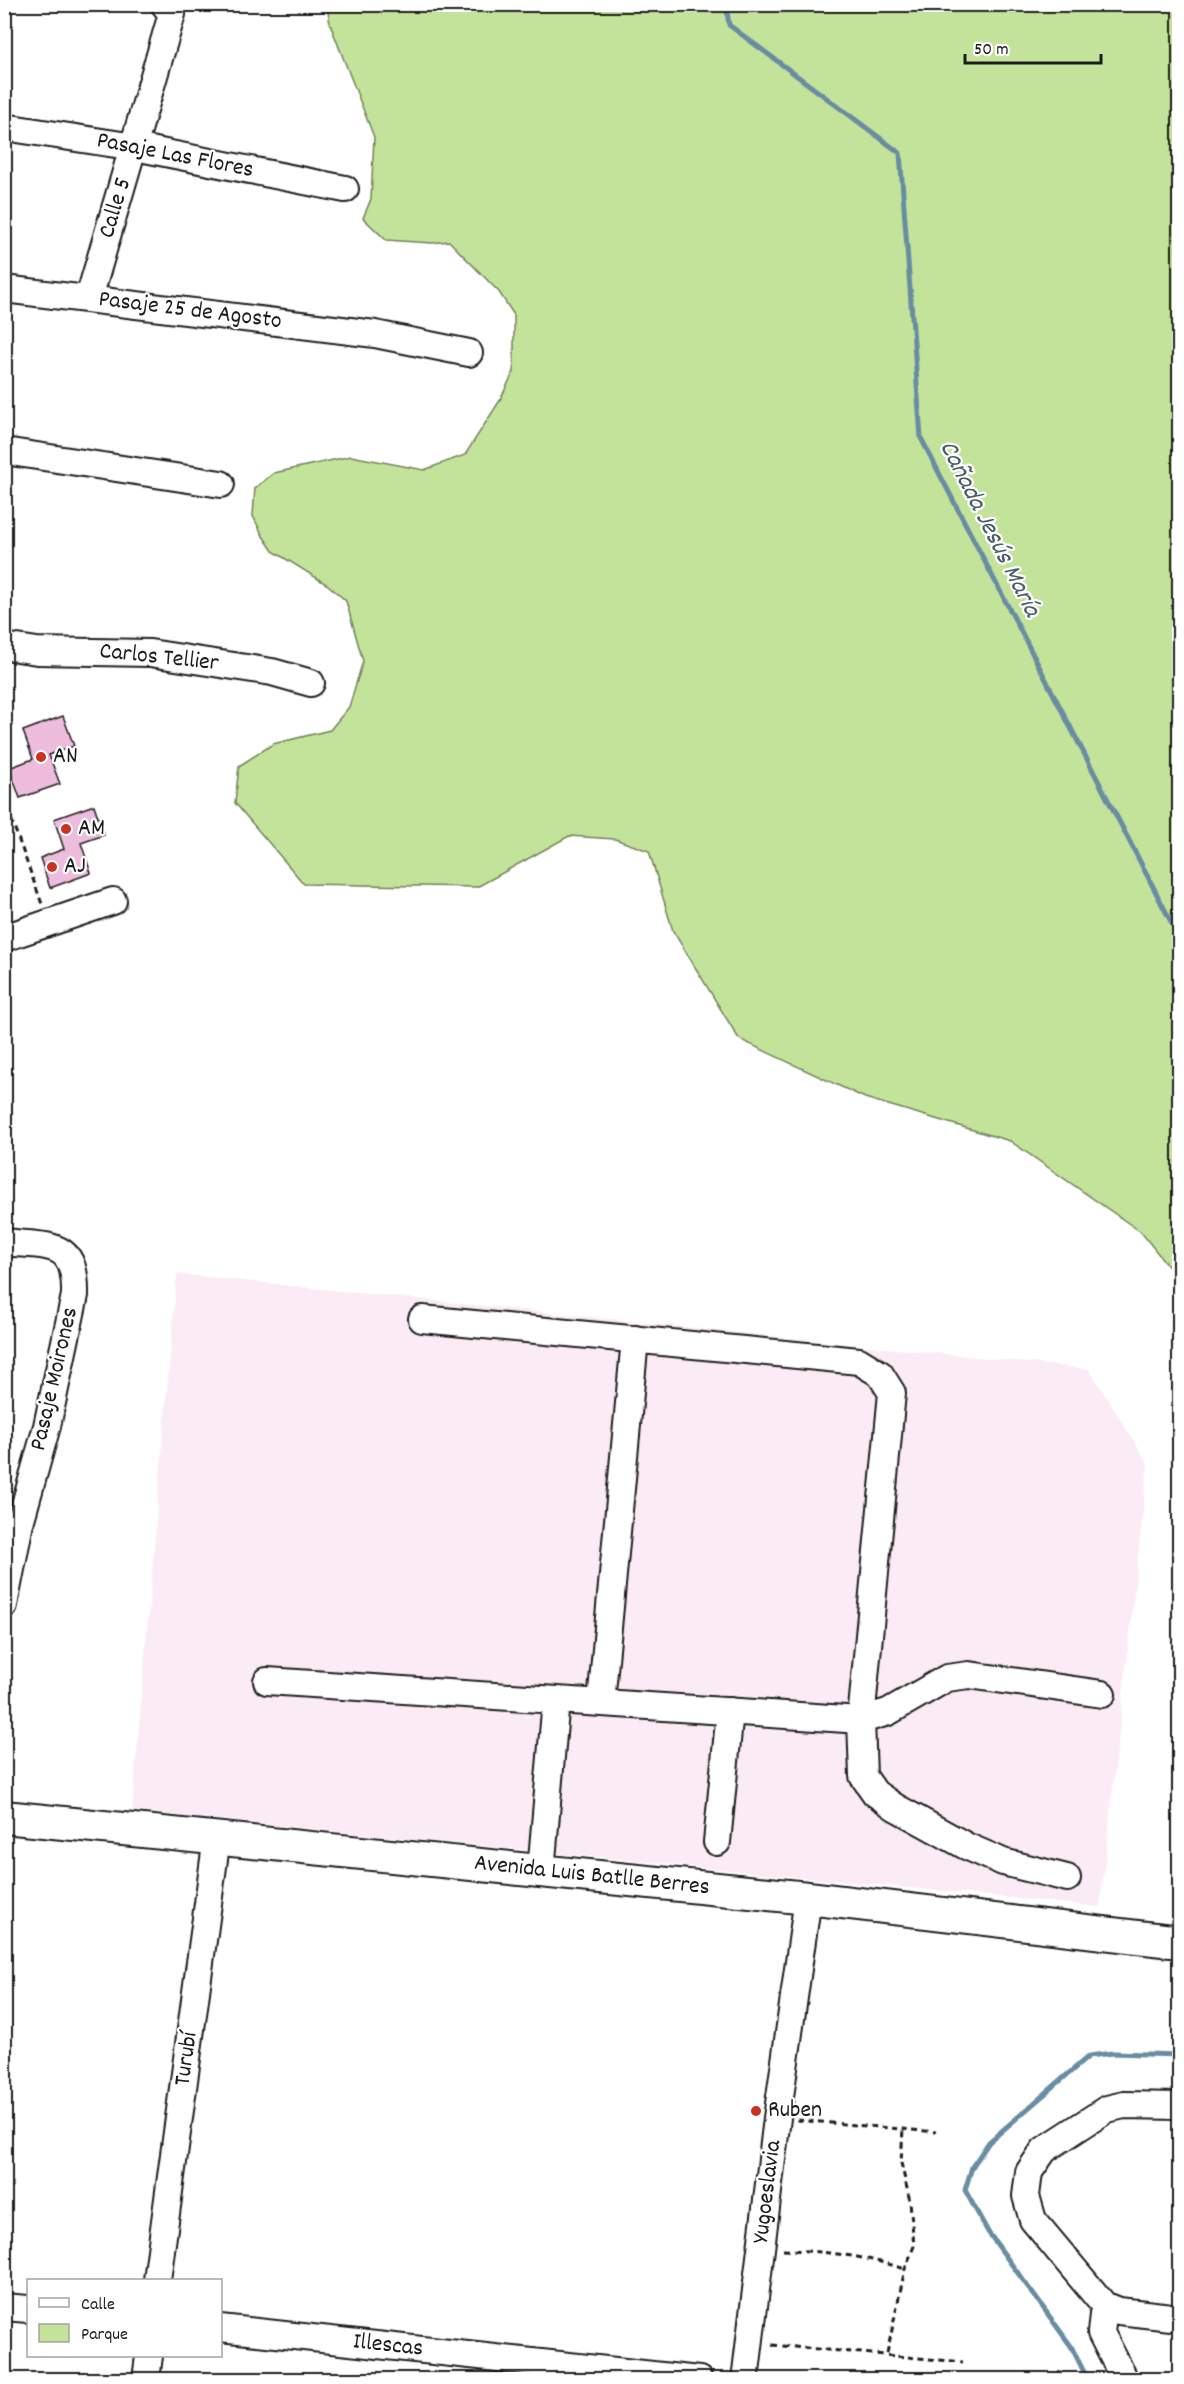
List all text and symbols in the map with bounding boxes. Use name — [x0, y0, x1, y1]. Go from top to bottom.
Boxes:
scale bar — [965, 27, 1102, 65]
text: 50 m — [974, 38, 1009, 63]
street label: Pasaje Las Flores — [94, 124, 256, 188]
street label: Calle 5 — [91, 174, 141, 242]
street label: Pasaje 25 de Agosto — [97, 283, 283, 339]
water label: Cañada Jesús María — [929, 434, 1050, 625]
street label: Carlos Tellier — [98, 635, 220, 681]
place label: AN — [53, 740, 78, 774]
marker: AN — [34, 750, 48, 764]
place label: AM — [78, 812, 105, 846]
marker: AM — [59, 822, 73, 836]
place label: AJ — [64, 850, 86, 884]
marker: AJ — [45, 860, 59, 874]
street label: Pasaje Moirones — [22, 1304, 88, 1454]
street label: Avenida Luis Batlle Berres — [473, 1847, 711, 1905]
street label: Turubí — [166, 2028, 208, 2088]
place label: Ruben — [768, 2094, 822, 2128]
marker: Ruben — [749, 2104, 763, 2118]
street label: Yugoeslavia — [745, 2138, 791, 2245]
legend — [27, 2279, 222, 2357]
text: Calle — [81, 2293, 115, 2318]
text: Parque — [81, 2323, 128, 2348]
street label: Illescas — [351, 2325, 425, 2367]

